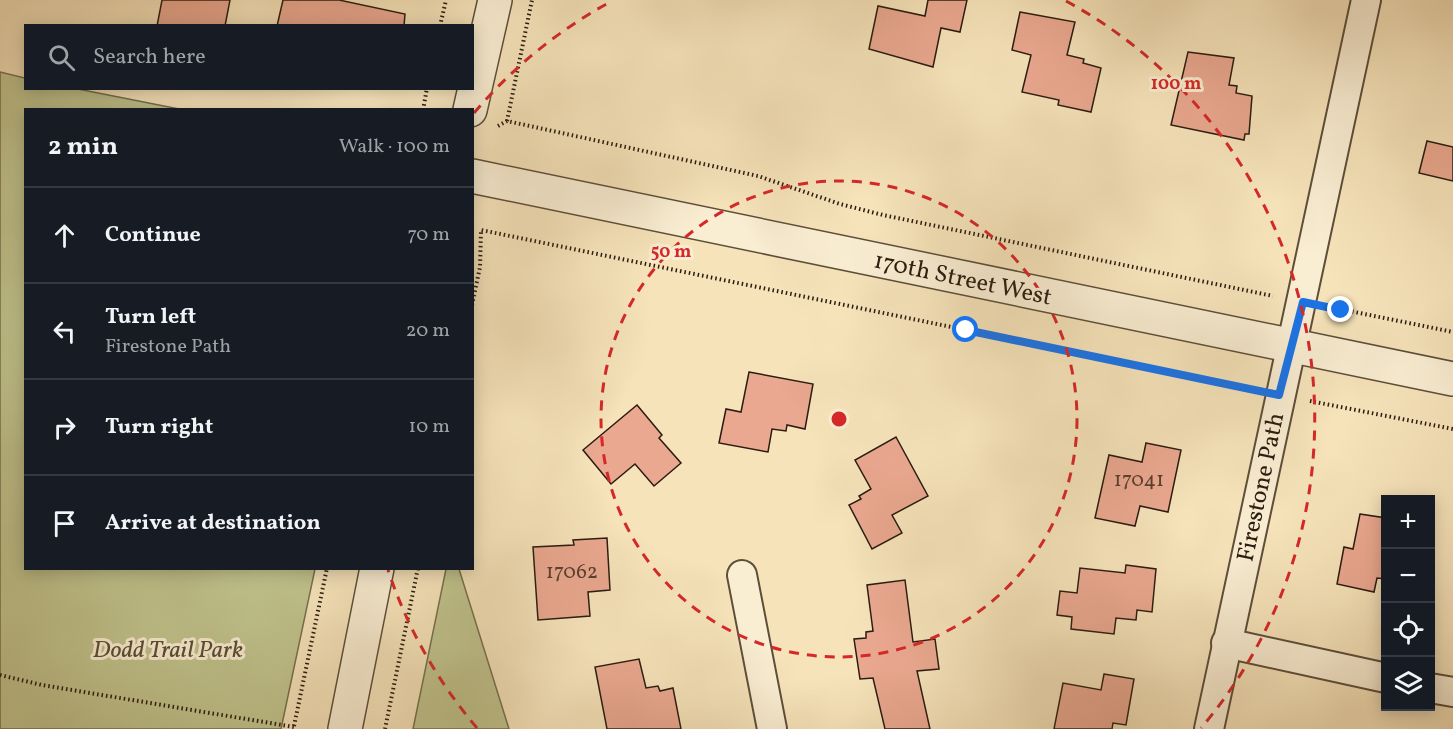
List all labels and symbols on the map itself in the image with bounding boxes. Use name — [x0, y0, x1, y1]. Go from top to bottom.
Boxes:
text: 100 m — [1151, 72, 1201, 97]
text: 50 m — [651, 240, 691, 265]
street label: 170th Street West — [870, 244, 1055, 315]
route end — [1327, 296, 1353, 322]
route start — [952, 316, 978, 342]
centre of rings — [829, 409, 849, 429]
street label: Firestone Path — [1230, 410, 1294, 565]
house number: 17041 — [1114, 466, 1164, 495]
house number: 17062 — [546, 558, 598, 587]
park label: Dodd Trail Park — [93, 634, 243, 668]

